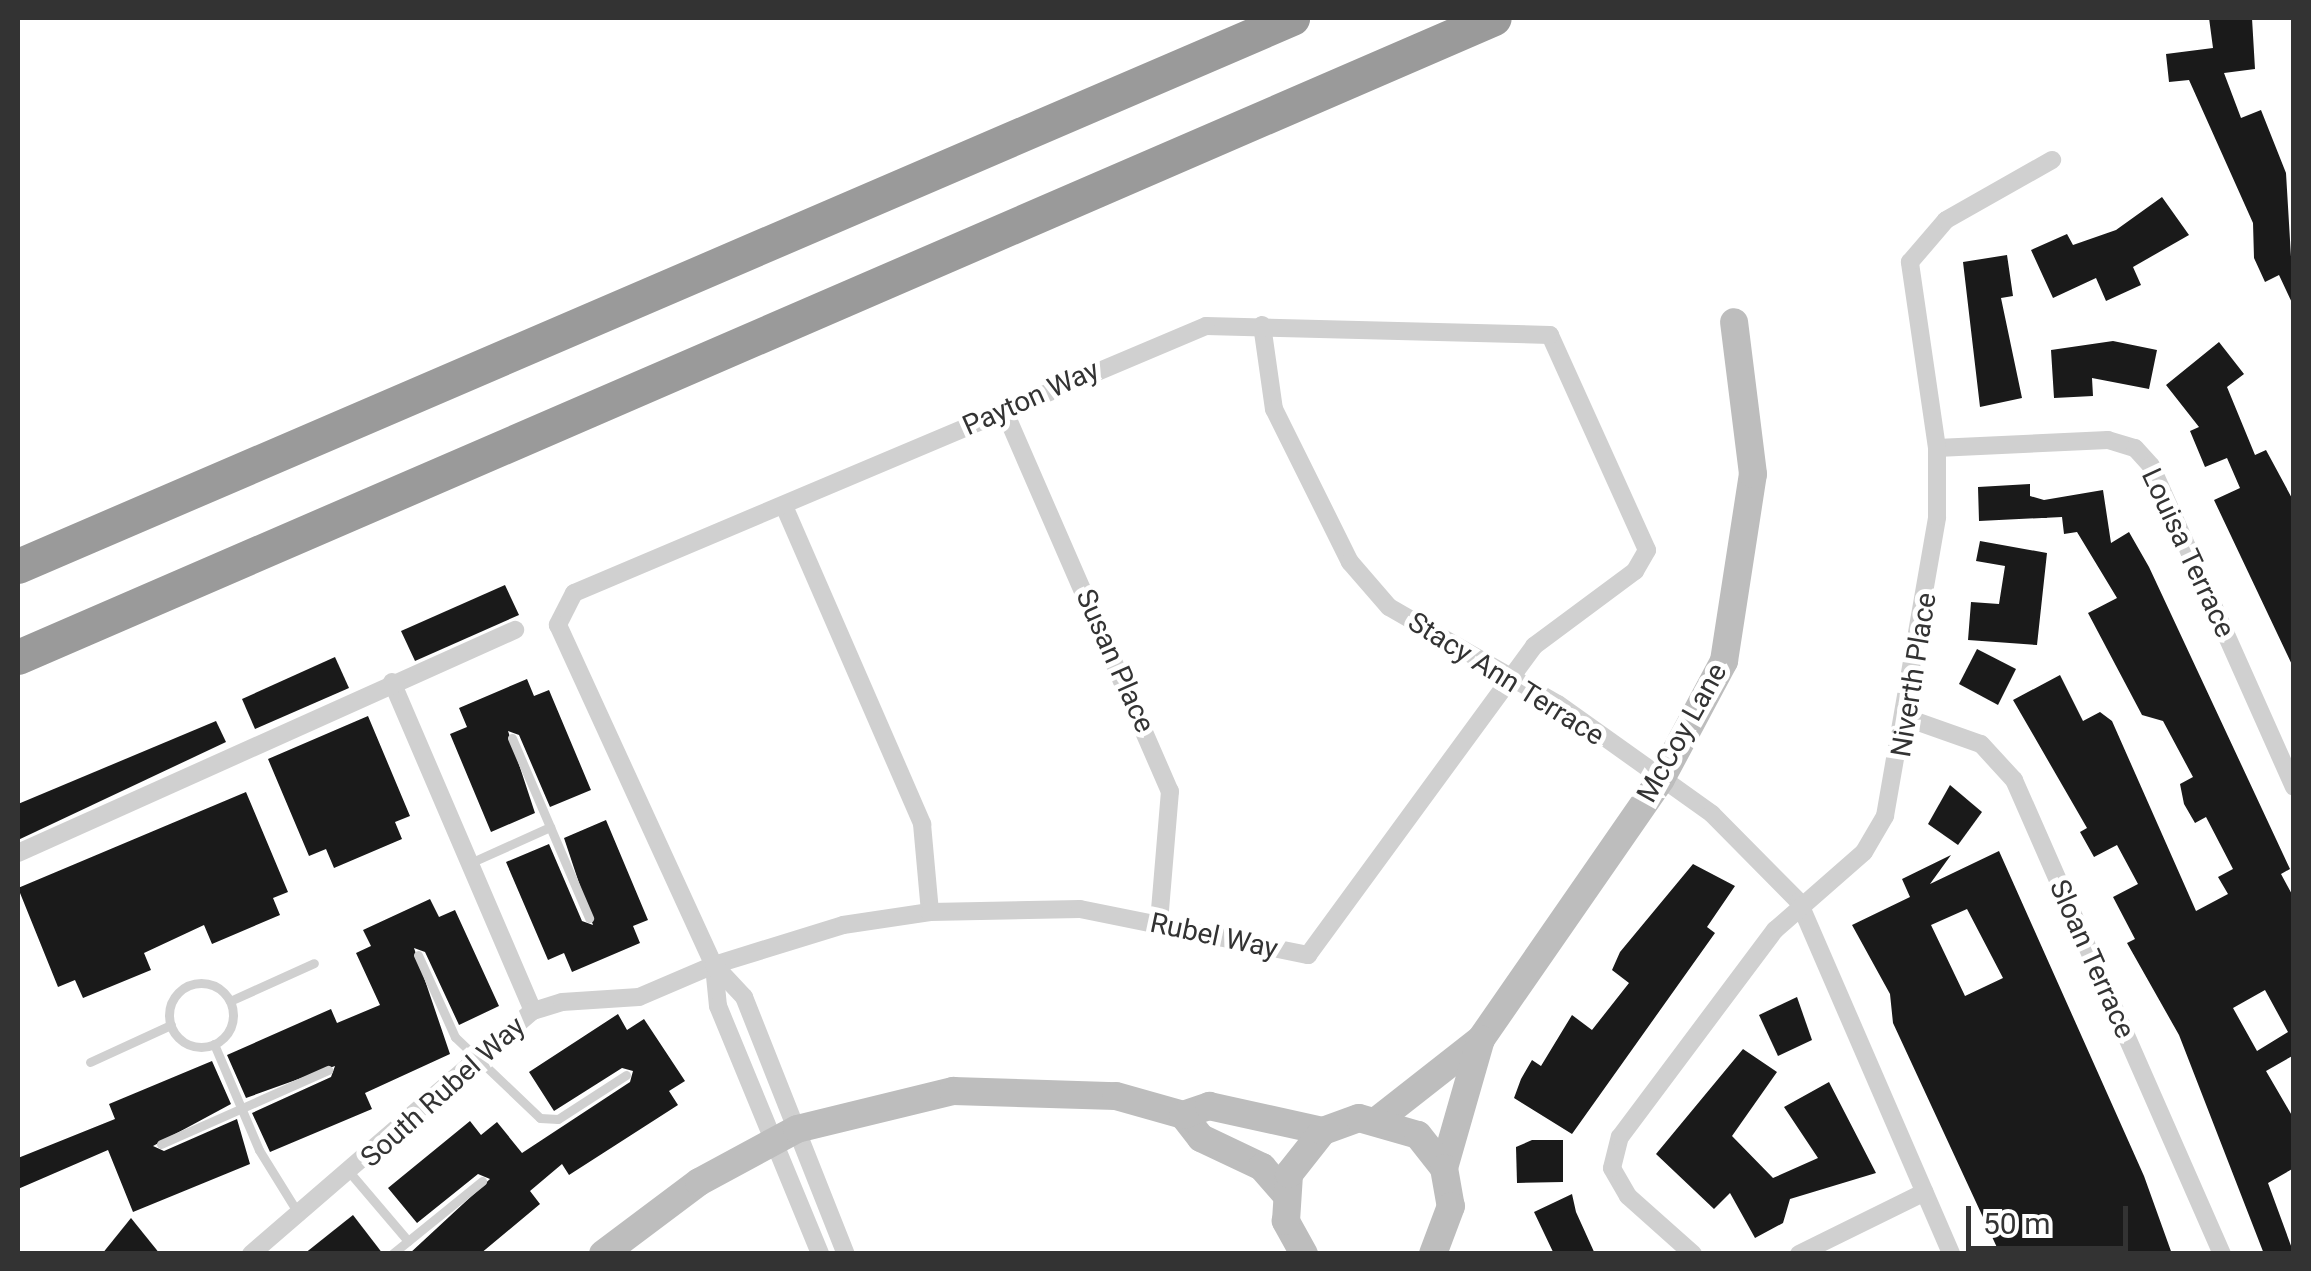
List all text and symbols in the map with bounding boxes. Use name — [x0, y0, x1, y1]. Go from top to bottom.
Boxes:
street label: Payton Way — [958, 353, 1104, 443]
street label: Louisa Terrace — [2134, 463, 2242, 643]
street label: Susan Place — [1068, 584, 1162, 738]
street label: Niverth Place — [1884, 590, 1944, 760]
street label: Stacy Ann Terrace — [1402, 605, 1610, 753]
street label: McCoy Lane — [1630, 658, 1734, 808]
street label: Sloan Terrace — [2042, 874, 2142, 1044]
street label: Rubel Way — [1147, 906, 1281, 966]
street label: South Rubel Way — [354, 1010, 532, 1174]
scale bar — [1971, 1186, 2134, 1248]
text: 50 m — [1983, 1206, 2050, 1241]

